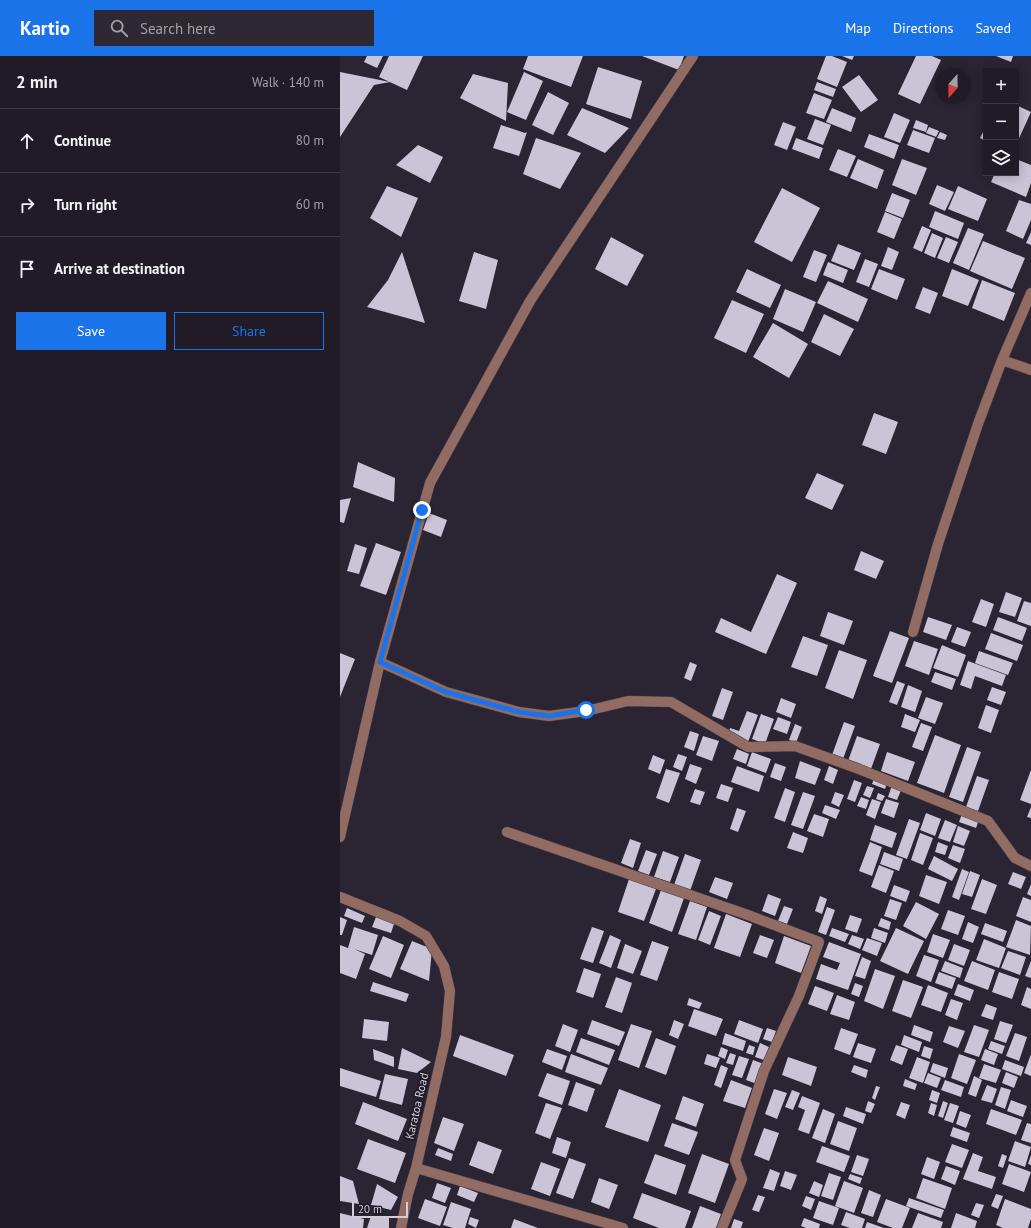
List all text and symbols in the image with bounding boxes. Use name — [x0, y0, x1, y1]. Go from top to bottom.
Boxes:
search box — [94, 10, 374, 46]
text: Kartio — [20, 16, 70, 40]
icon: search — [108, 17, 130, 39]
text: Search here — [140, 19, 216, 38]
text: Map — [845, 19, 871, 37]
text: Directions — [893, 19, 953, 37]
text: Saved — [975, 19, 1011, 37]
north arrow — [935, 68, 971, 104]
map controls — [983, 68, 1019, 176]
button: + — [983, 68, 1019, 104]
text: 2 min — [16, 71, 57, 93]
text: Walk · 140 m — [252, 74, 324, 91]
button: − — [983, 104, 1019, 140]
icon: ahead — [16, 130, 38, 152]
text: Continue — [54, 131, 111, 150]
text: 80 m — [296, 132, 324, 149]
button: layers — [983, 140, 1019, 176]
icon: right — [16, 194, 38, 216]
text: Turn right — [54, 195, 117, 214]
text: 60 m — [296, 196, 324, 213]
icon: arrive — [16, 258, 38, 280]
text: Arrive at destination — [54, 259, 185, 278]
button: Save — [16, 312, 166, 350]
button: Share — [174, 312, 324, 350]
route end — [413, 501, 431, 519]
route start — [577, 701, 595, 719]
street label: Karatoa Road — [402, 1071, 431, 1141]
scale bar — [352, 1200, 408, 1219]
text: 20 m — [358, 1202, 382, 1216]

